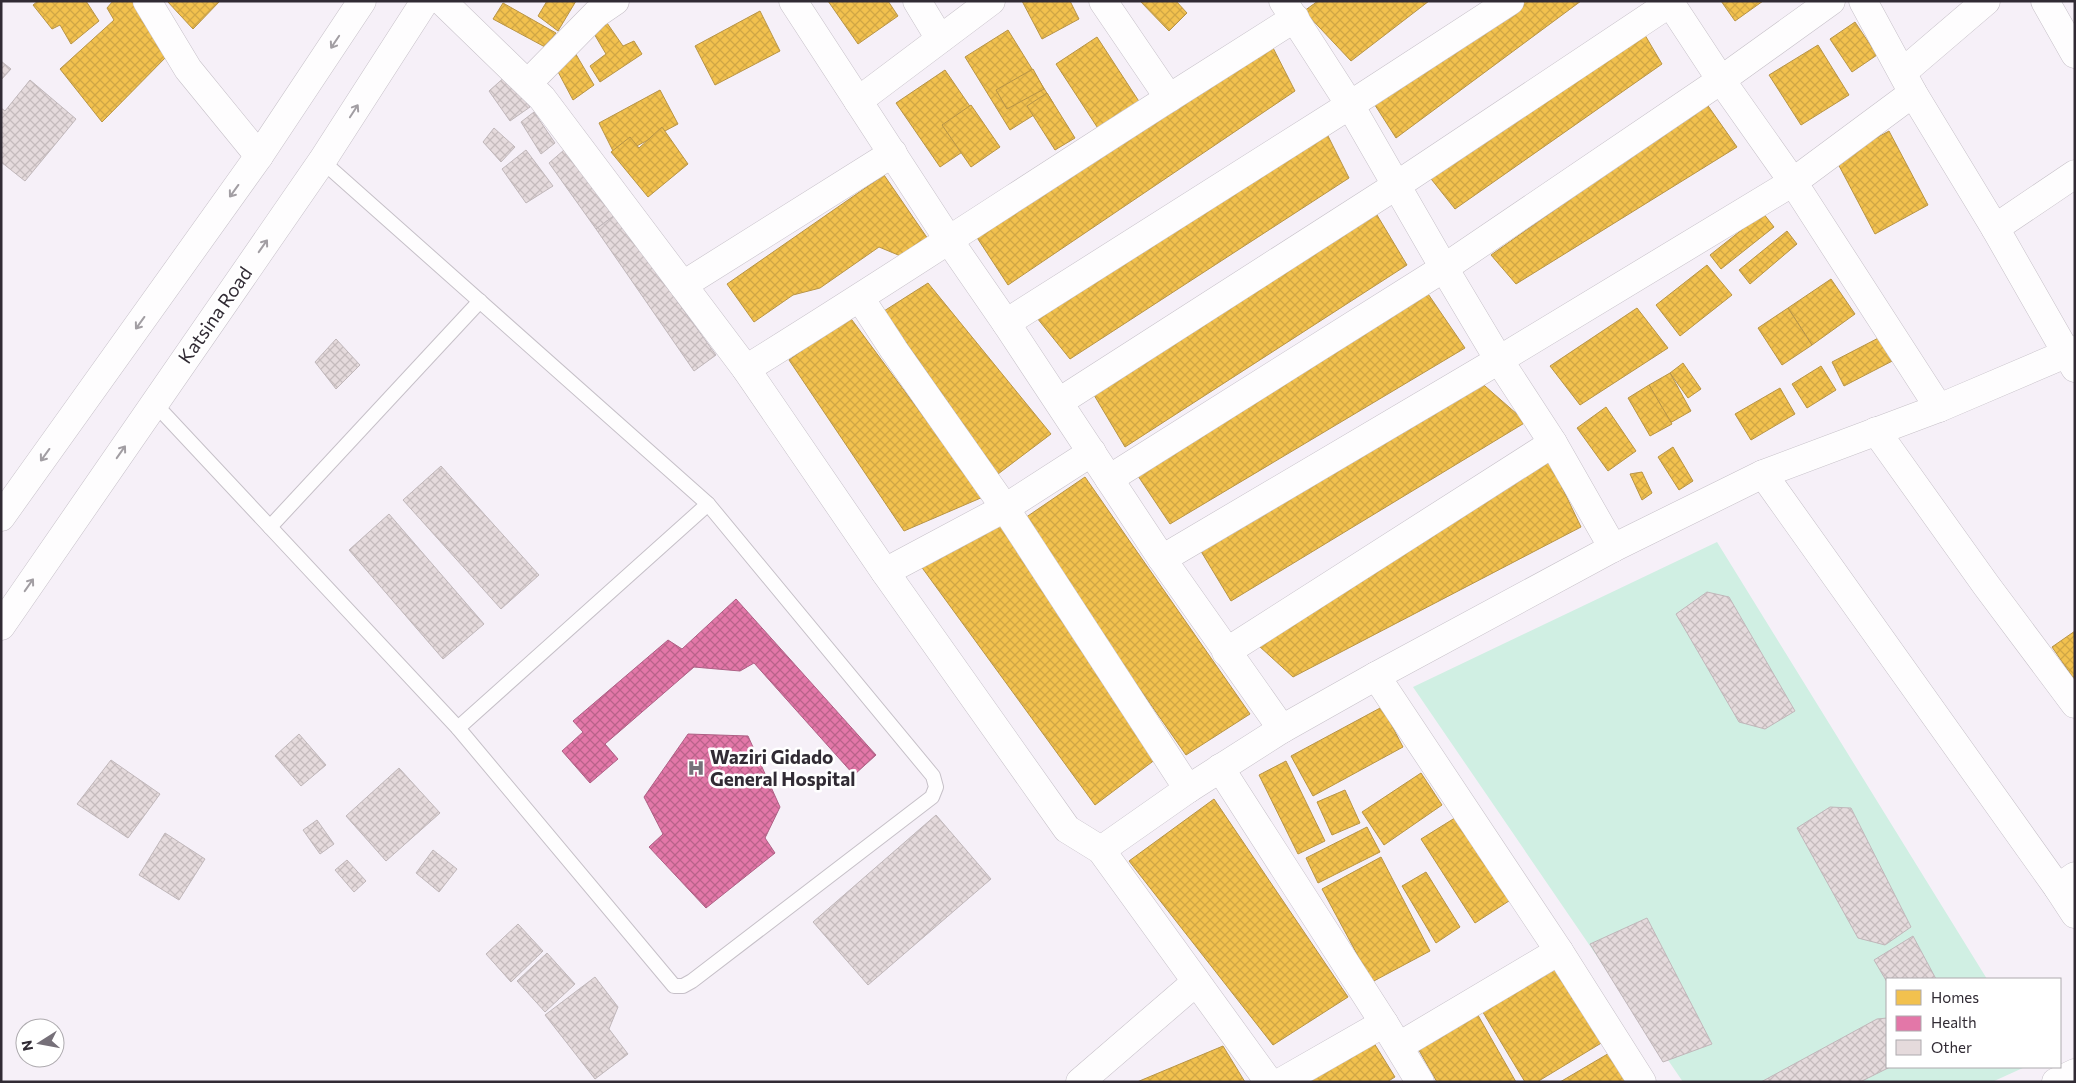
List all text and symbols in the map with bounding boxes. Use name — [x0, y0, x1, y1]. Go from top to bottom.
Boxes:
one-way arrow — [330, 35, 340, 49]
one-way arrow — [349, 105, 359, 119]
one-way arrow — [229, 184, 239, 198]
one-way arrow — [258, 239, 268, 253]
street label: Katsina Road — [173, 262, 256, 368]
one-way arrow — [135, 316, 145, 330]
one-way arrow — [116, 445, 126, 459]
one-way arrow — [40, 448, 50, 462]
one-way arrow — [24, 579, 34, 593]
place label: Waziri Gidado General Hospital — [710, 745, 855, 790]
hospital icon: Waziri Gidado General Hospital — [686, 758, 706, 778]
legend — [1886, 978, 2061, 1068]
text: Homes — [1931, 988, 1979, 1006]
text: Health — [1931, 1013, 1977, 1031]
north arrow — [15, 1018, 65, 1068]
text: Other — [1931, 1038, 1972, 1056]
text: N — [17, 1039, 36, 1052]

